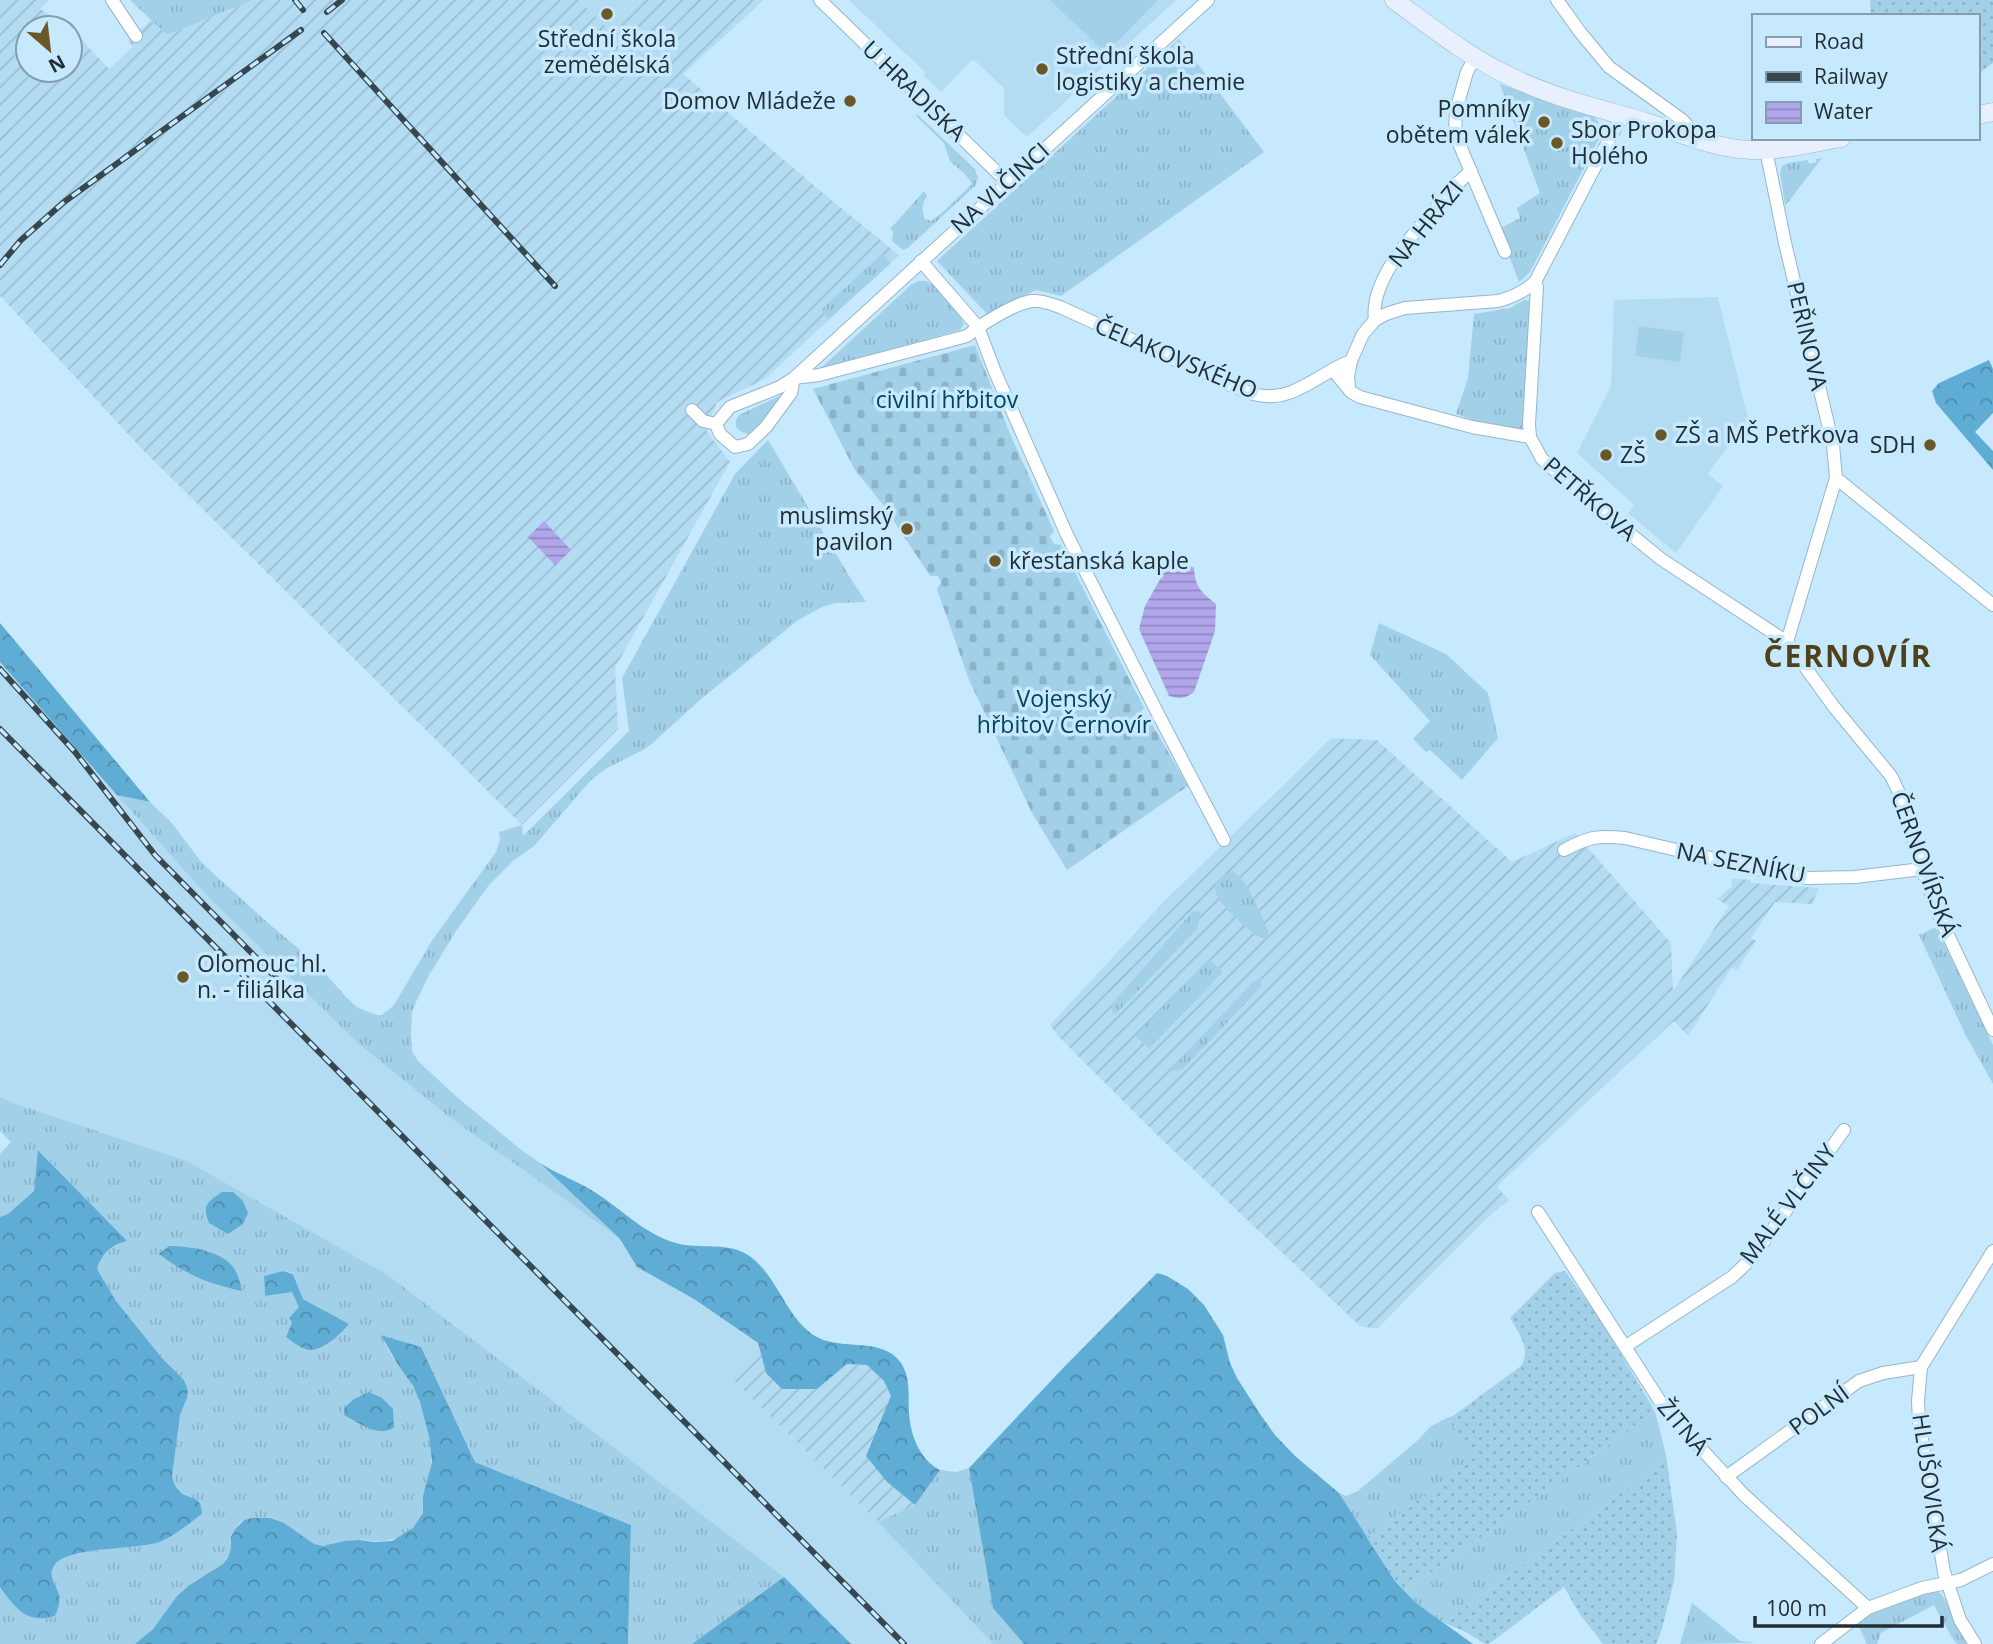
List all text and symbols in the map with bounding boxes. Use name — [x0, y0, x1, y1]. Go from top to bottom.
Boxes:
marker: Střední škola zemědělská — [599, 6, 615, 22]
north arrow — [14, 14, 84, 84]
legend — [1752, 14, 1979, 140]
place label: Střední škola zemědělská — [538, 22, 676, 80]
text: Road — [1814, 27, 1864, 55]
street label: U HRADISKA — [856, 33, 974, 148]
place label: Střední škola logistiky a chemie — [1056, 39, 1245, 97]
text: N — [44, 49, 70, 79]
marker: Střední škola logistiky a chemie — [1034, 61, 1050, 77]
text: Railway — [1814, 62, 1888, 90]
place label: Domov Mládeže — [663, 84, 836, 116]
place label: Pomníky obětem válek — [1386, 92, 1530, 150]
marker: Domov Mládeže — [842, 93, 858, 109]
text: Water — [1814, 97, 1873, 125]
place label: Sbor Prokopa Holého — [1571, 113, 1717, 171]
marker: Pomníky obětem válek — [1536, 114, 1552, 130]
street label: NA VLČINCI — [943, 134, 1056, 240]
marker: Sbor Prokopa Holého — [1549, 135, 1565, 151]
street label: NA HRÁZI — [1380, 173, 1470, 274]
street label: PEŘINOVA — [1780, 278, 1836, 394]
street label: ČELAKOVSKÉHO — [1090, 308, 1263, 406]
park label: civilní hřbitov — [876, 383, 1019, 415]
place label: ZŠ a MŠ Petřkova — [1675, 418, 1859, 450]
marker: ZŠ a MŠ Petřkova — [1653, 427, 1669, 443]
place label: SDH — [1870, 428, 1916, 460]
marker: SDH — [1922, 437, 1938, 453]
place label: ZŠ — [1620, 438, 1646, 470]
marker: ZŠ — [1598, 447, 1614, 463]
street label: PETŘKOVA — [1537, 449, 1644, 548]
place label: muslimský pavilon — [779, 499, 893, 557]
marker: muslimský pavilon — [899, 521, 915, 537]
place label: křesťanská kaple — [1009, 544, 1189, 576]
marker: křesťanská kaple — [987, 553, 1003, 569]
district label: ČERNOVÍR — [1763, 635, 1933, 676]
park label: Vojenský hřbitov Černovír — [977, 682, 1152, 740]
street label: ČERNOVÍRSKÁ — [1884, 787, 1966, 941]
street label: NA SEZNÍKU — [1674, 834, 1809, 890]
place label: Olomouc hl. n. - filiálka — [197, 947, 327, 1005]
marker: Olomouc hl. n. - filiálka — [175, 969, 191, 985]
street label: MALÉ VLČINY — [1731, 1137, 1843, 1270]
street label: POLNÍ — [1782, 1376, 1856, 1442]
street label: ŽITNÁ — [1651, 1392, 1717, 1462]
street label: HLUŠOVICKÁ — [1905, 1412, 1957, 1555]
scale bar — [1755, 1584, 1942, 1628]
text: 100 m — [1766, 1594, 1827, 1622]

